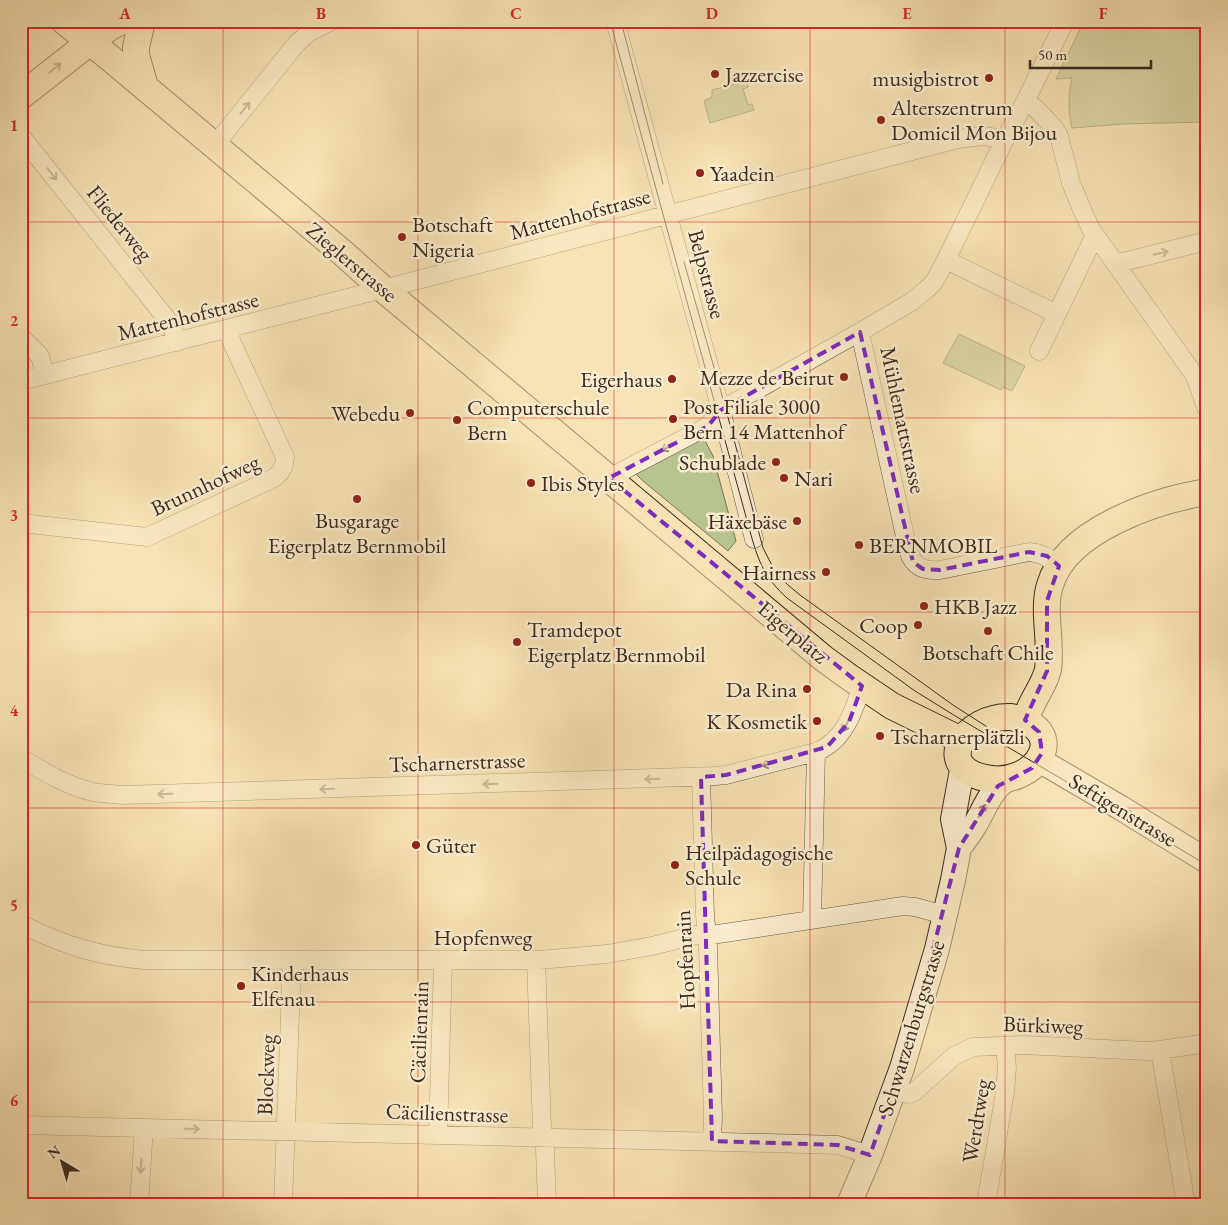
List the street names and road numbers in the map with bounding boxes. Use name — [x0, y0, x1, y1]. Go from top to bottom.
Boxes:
street label: Fliederweg — [80, 179, 160, 267]
street label: Mattenhofstrasse — [507, 181, 654, 247]
street label: Zieglerstrasse — [300, 215, 404, 309]
street label: Belpstrasse — [681, 226, 733, 322]
street label: Mattenhofstrasse — [114, 284, 262, 348]
street label: Mühlemattstrasse — [873, 344, 933, 496]
street label: Brunnhofweg — [146, 447, 265, 523]
street label: Eigerplatz — [752, 594, 835, 670]
street label: Tscharnerstrasse — [388, 745, 526, 779]
street label: Seftigenstrasse — [1064, 766, 1183, 854]
street label: Hopfenrain — [668, 909, 702, 1011]
street label: Hopfenweg — [434, 923, 533, 952]
street label: Schwarzenburgstrasse — [871, 936, 952, 1119]
street label: Cäcilienrain — [403, 980, 435, 1084]
street label: Bürkiweg — [1002, 1009, 1084, 1041]
street label: Blockweg — [250, 1034, 282, 1116]
street label: Werdtweg — [955, 1077, 997, 1165]
street label: Cäcilienstrasse — [385, 1096, 509, 1130]

